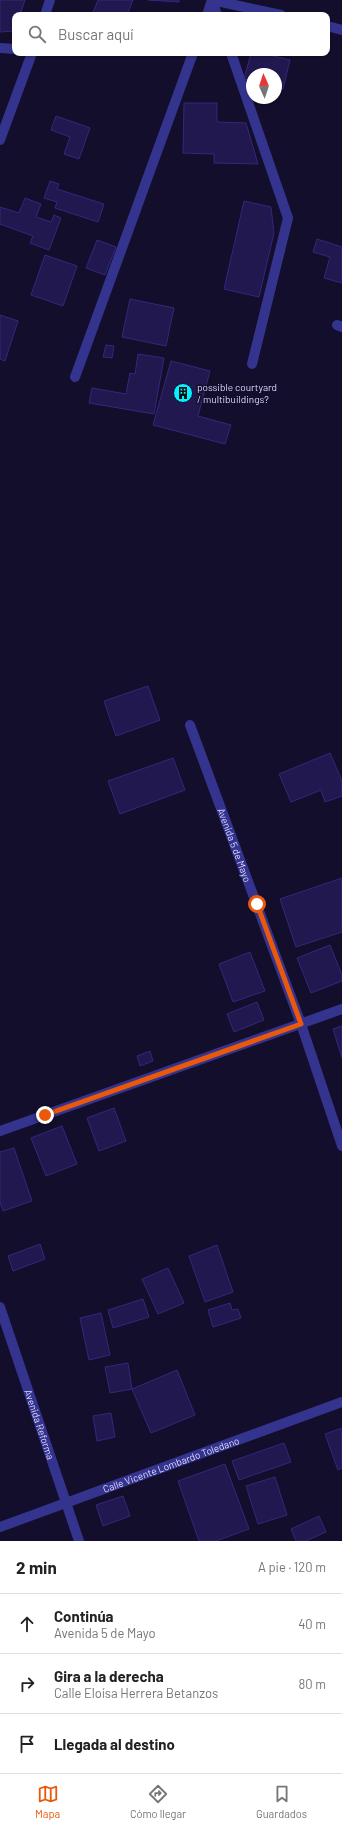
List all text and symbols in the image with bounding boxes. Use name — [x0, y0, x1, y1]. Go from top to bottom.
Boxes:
search box — [12, 12, 330, 56]
icon: search — [26, 23, 48, 45]
text: Buscar aquí — [58, 25, 134, 43]
north arrow — [246, 68, 282, 104]
place label: possible courtyard / multibuildings? — [197, 381, 277, 405]
building icon: possible courtyard / multibuildings? — [172, 382, 194, 404]
street label: Avenida 5 de Mayo — [215, 806, 254, 884]
route start — [248, 895, 266, 913]
route end — [36, 1106, 54, 1124]
street label: Avenida Reforma — [22, 1388, 57, 1461]
street label: Calle Vicente Lombardo Toledano — [101, 1434, 241, 1495]
text: 2 min — [16, 1557, 57, 1577]
text: A pie · 120 m — [258, 1559, 326, 1575]
text: Continúa — [54, 1607, 114, 1625]
icon: ahead — [16, 1613, 38, 1635]
text: 40 m — [298, 1616, 326, 1632]
text: Avenida 5 de Mayo — [54, 1625, 156, 1641]
text: Gira a la derecha — [54, 1667, 164, 1685]
icon: right — [16, 1673, 38, 1695]
text: 80 m — [299, 1676, 326, 1692]
text: Calle Eloísa Herrera Betanzos — [54, 1685, 218, 1701]
icon: arrive — [16, 1733, 38, 1755]
text: Llegada al destino — [54, 1735, 175, 1753]
tab: Mapa — [35, 1783, 60, 1820]
tab: Cómo llegar — [130, 1783, 186, 1820]
tab: Guardados — [256, 1783, 307, 1820]

